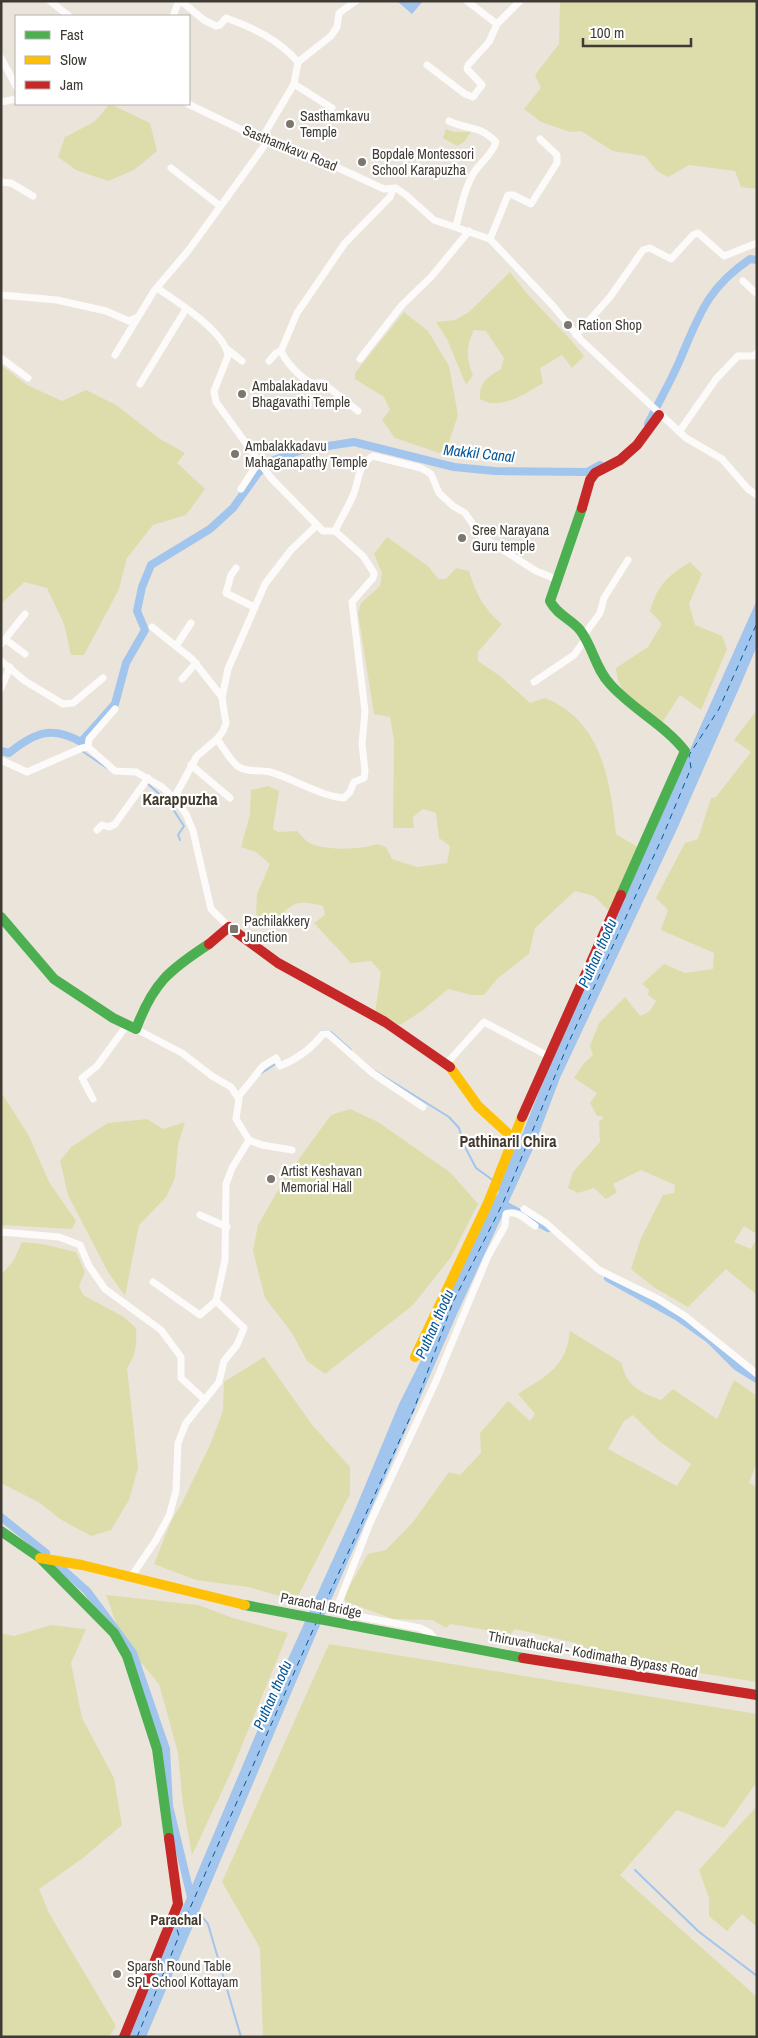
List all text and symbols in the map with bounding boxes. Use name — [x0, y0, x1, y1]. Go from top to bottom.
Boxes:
legend — [15, 15, 190, 105]
scale bar — [583, 15, 690, 47]
text: 100 m — [590, 22, 624, 43]
text: Fast — [60, 24, 84, 45]
text: Slow — [60, 49, 87, 70]
text: Jam — [60, 74, 83, 95]
place label: Sasthamkavu Temple — [300, 107, 370, 141]
marker: Sasthamkavu Temple — [284, 118, 296, 130]
street label: Sasthamkavu Road — [240, 121, 340, 175]
place label: Bopdale Montessori School Karapuzha — [372, 145, 474, 179]
marker: Bopdale Montessori School Karapuzha — [356, 156, 368, 168]
place label: Ration Shop — [578, 316, 642, 334]
marker: Ration Shop — [562, 319, 574, 331]
place label: Ambalakadavu Bhagavathi Temple — [251, 377, 350, 411]
marker: Ambalakadavu Bhagavathi Temple — [236, 388, 248, 400]
place label: Ambalakkadavu Mahaganapathy Temple — [244, 437, 367, 471]
water label: Makkil Canal — [443, 439, 516, 467]
marker: Ambalakkadavu Mahaganapathy Temple — [229, 448, 241, 460]
place label: Sree Narayana Guru temple — [472, 521, 550, 555]
marker: Sree Narayana Guru temple — [456, 532, 468, 544]
district label: Karappuzha — [142, 788, 218, 810]
place label: Pachilakkery Junction — [244, 912, 310, 946]
water label: Puthan thodu — [573, 915, 622, 991]
marker: Pachilakkery Junction — [228, 923, 240, 935]
district label: Pathinaril Chira — [460, 1130, 557, 1152]
place label: Artist Keshavan Memorial Hall — [280, 1162, 362, 1196]
marker: Artist Keshavan Memorial Hall — [265, 1173, 277, 1185]
water label: Puthan thodu — [410, 1286, 459, 1362]
street label: Parachal Bridge — [279, 1588, 363, 1622]
street label: Thiruvathuckal - Kodimatha Bypass Road — [487, 1627, 699, 1681]
water label: Puthan thodu — [248, 1657, 297, 1733]
district label: Parachal — [150, 1909, 202, 1930]
place label: Sparsh Round Table SPL School Kottayam — [127, 1957, 238, 1991]
marker: Sparsh Round Table SPL School Kottayam — [111, 1968, 123, 1980]

